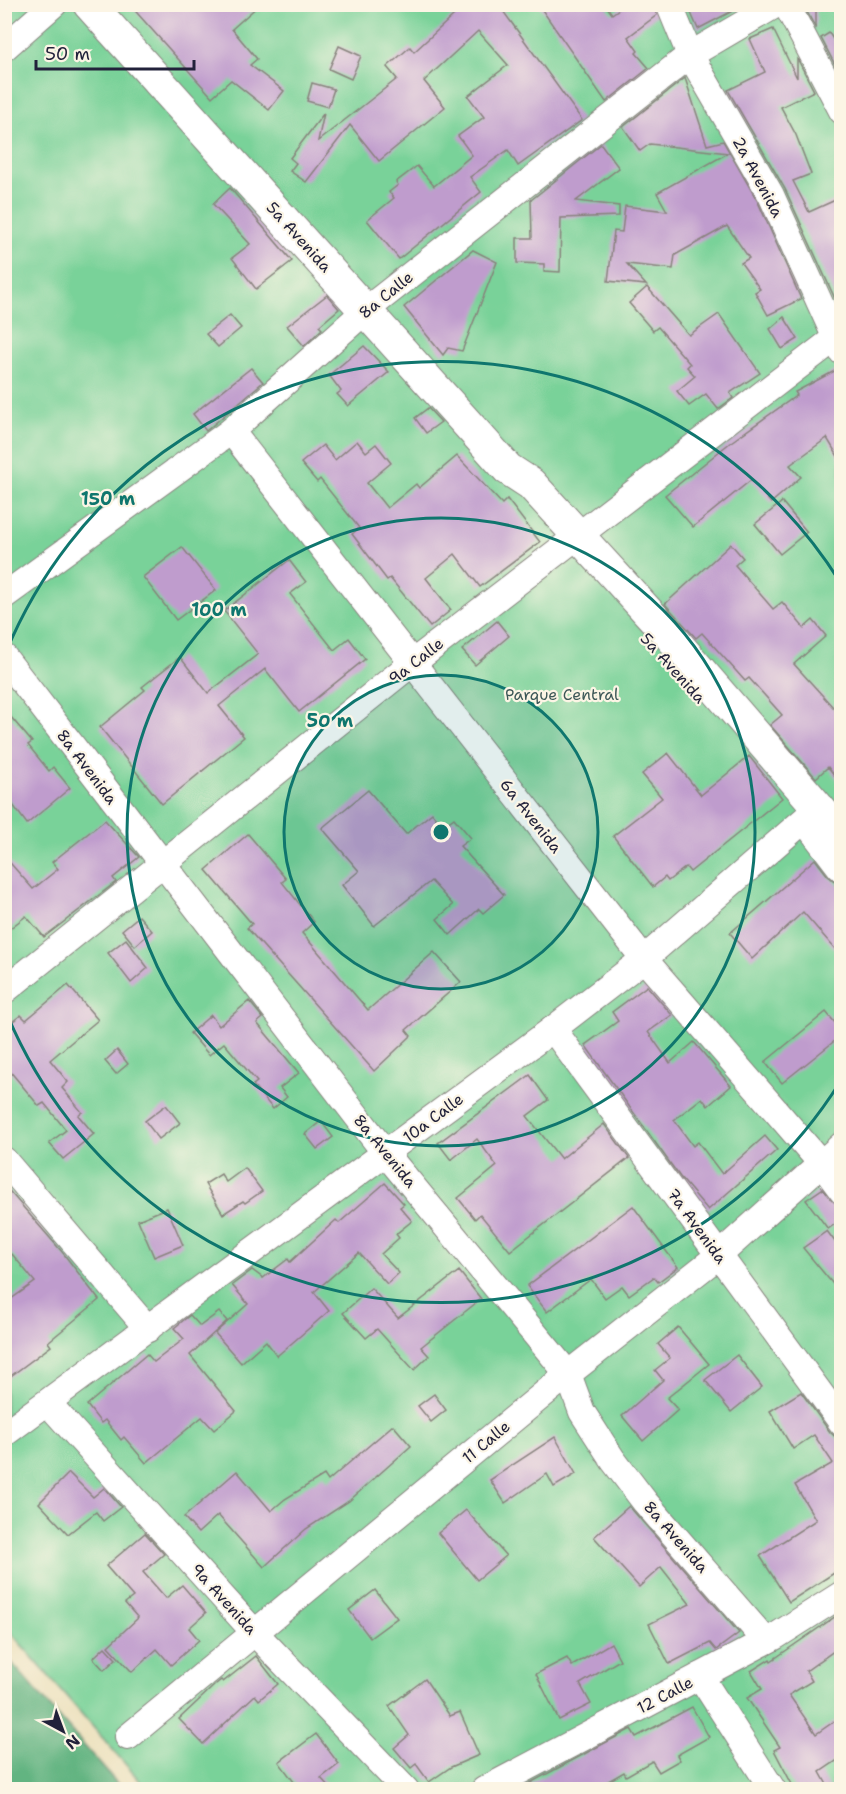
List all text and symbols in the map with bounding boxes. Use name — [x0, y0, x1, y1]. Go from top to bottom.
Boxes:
scale bar — [36, 33, 194, 71]
text: 50 m — [45, 42, 90, 66]
street label: 2a Avenida — [728, 133, 788, 221]
street label: 5a Avenida — [262, 197, 336, 277]
street label: 8a Calle — [354, 267, 418, 323]
text: 150 m — [81, 487, 136, 511]
text: 100 m — [191, 598, 247, 622]
street label: 5a Avenida — [636, 628, 710, 708]
street label: 9a Calle — [384, 633, 448, 689]
park label: Parque Central — [505, 684, 619, 705]
text: 50 m — [307, 709, 354, 733]
street label: 8a Avenida — [52, 725, 122, 809]
street label: 6a Avenida — [495, 774, 567, 858]
centre of rings — [431, 822, 451, 842]
street label: 10a Calle — [399, 1088, 467, 1148]
street label: 8a Avenida — [349, 1110, 421, 1192]
street label: 7a Avenida — [662, 1184, 732, 1268]
street label: 11 Calle — [458, 1416, 514, 1468]
street label: 8a Avenida — [639, 1497, 713, 1577]
street label: 9a Avenida — [186, 1559, 262, 1639]
street label: 12 Calle — [633, 1672, 697, 1718]
north arrow — [33, 1701, 93, 1761]
text: N — [61, 1730, 84, 1754]

